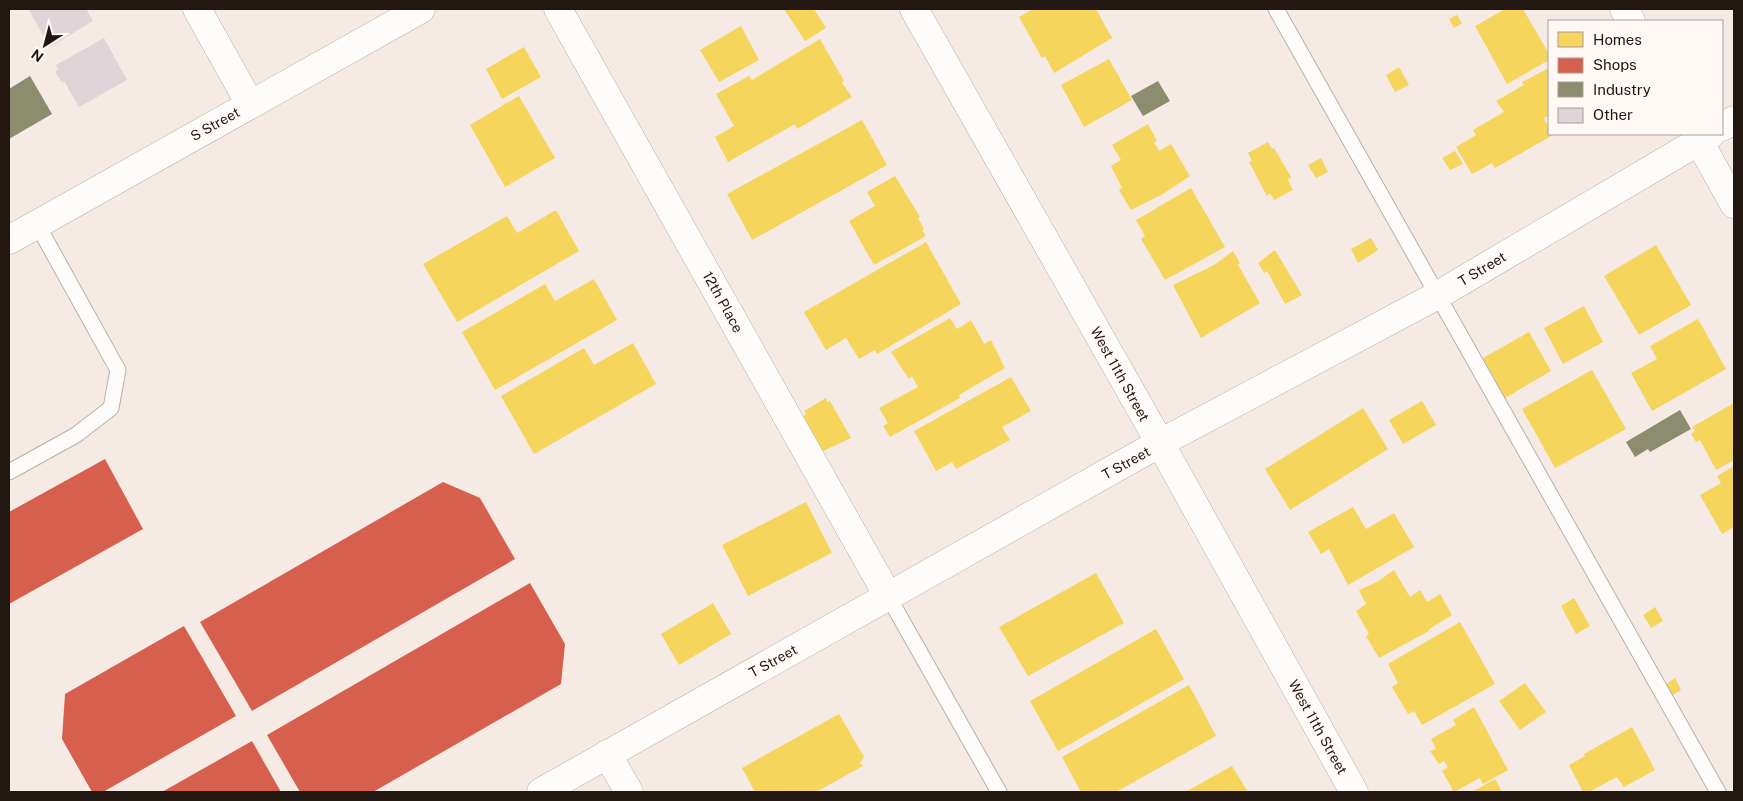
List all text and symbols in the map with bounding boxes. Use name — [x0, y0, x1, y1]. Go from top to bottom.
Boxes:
north arrow — [20, 20, 70, 70]
legend — [1548, 20, 1723, 135]
text: Homes — [1593, 31, 1642, 48]
text: N — [28, 46, 46, 65]
text: Shops — [1593, 56, 1637, 73]
text: Industry — [1593, 81, 1651, 98]
street label: S Street — [188, 104, 242, 144]
text: Other — [1593, 106, 1633, 123]
street label: T Street — [1455, 249, 1509, 289]
street label: 12th Place — [700, 269, 746, 335]
street label: West 11th Street — [1087, 324, 1153, 424]
street label: T Street — [1099, 443, 1153, 483]
street label: T Street — [746, 641, 800, 681]
street label: West 11th Street — [1285, 677, 1351, 777]

